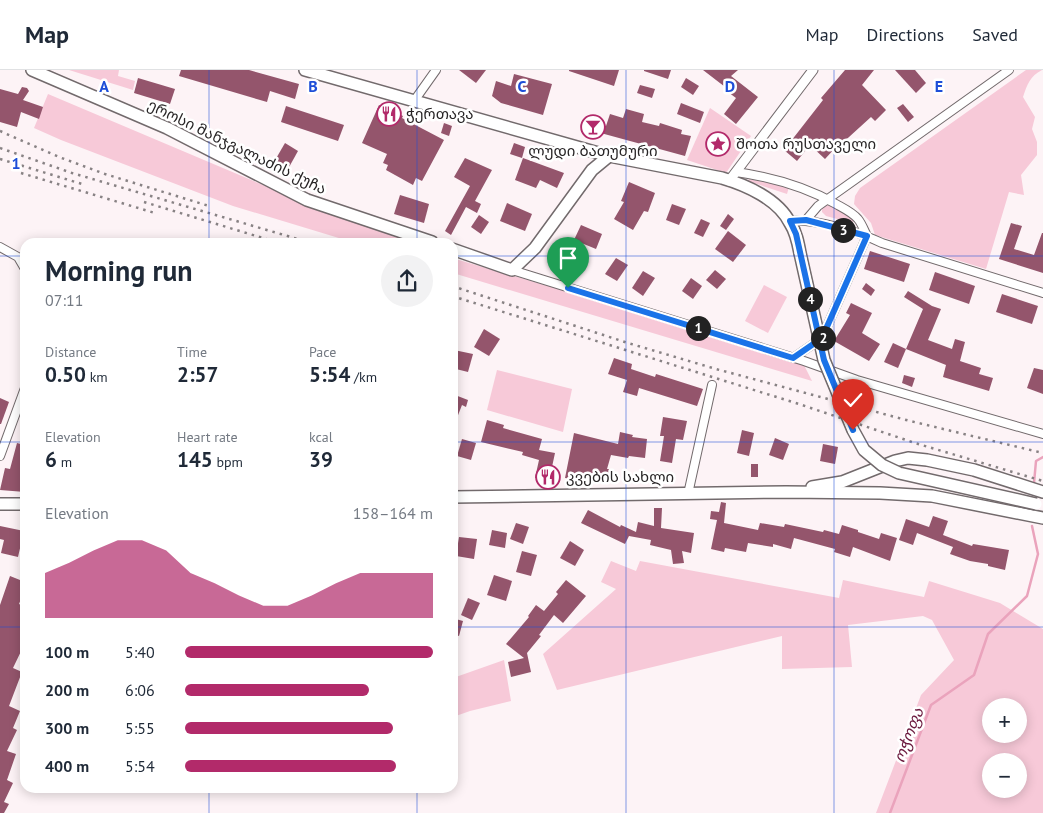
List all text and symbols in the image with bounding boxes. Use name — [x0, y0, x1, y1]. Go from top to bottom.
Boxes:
text: Map — [25, 19, 69, 50]
text: Map — [806, 23, 838, 46]
text: Directions — [866, 23, 944, 46]
text: Saved — [972, 23, 1018, 46]
text: A — [99, 76, 109, 96]
text: B — [308, 76, 318, 96]
text: C — [518, 76, 527, 96]
text: D — [725, 76, 735, 96]
text: E — [935, 76, 943, 96]
street label: ეროსი მანჯგალაძის ქუჩა — [145, 95, 330, 198]
restaurant icon: ჭერთავა — [376, 101, 402, 127]
place label: ჭერთავა — [406, 104, 473, 123]
bar icon: ლუდი ბათუმური — [580, 114, 606, 140]
place icon: შოთა რუსთაველი — [705, 131, 731, 157]
place label: შოთა რუსთაველი — [736, 134, 876, 153]
place label: ლუდი ბათუმური — [528, 141, 658, 160]
text: 1 — [11, 153, 21, 173]
pin: 3 — [830, 218, 856, 242]
text: 3 — [840, 221, 847, 239]
pin — [547, 237, 589, 288]
icon: arrive — [554, 244, 582, 272]
text: Morning run — [45, 252, 193, 289]
button: share — [381, 255, 433, 307]
pin: 4 — [798, 286, 822, 312]
text: 07:11 — [45, 290, 83, 310]
text: 4 — [807, 290, 814, 308]
pin: 1 — [686, 316, 710, 340]
text: 1 — [695, 319, 702, 337]
pin: 2 — [810, 326, 836, 350]
text: 2 — [820, 329, 827, 347]
text: Distance — [45, 343, 96, 361]
text: Time — [177, 343, 207, 361]
text: Pace — [309, 343, 336, 361]
text: 0.50 — [45, 361, 86, 388]
text: 2:57 — [177, 361, 218, 388]
text: 5:54 — [309, 361, 350, 388]
text: km — [86, 368, 108, 386]
text: /km — [350, 368, 377, 386]
pin — [832, 379, 874, 430]
icon: check — [839, 386, 867, 414]
text: Elevation — [45, 428, 101, 446]
text: Heart rate — [177, 428, 238, 446]
text: kcal — [309, 428, 333, 446]
text: 6 — [45, 446, 57, 473]
text: 145 — [177, 446, 213, 473]
text: 39 — [309, 446, 333, 473]
text: m — [57, 453, 72, 471]
text: bpm — [213, 453, 243, 471]
restaurant icon: კვების სახლი — [535, 464, 561, 490]
place label: კვების სახლი — [566, 467, 674, 486]
text: Elevation — [45, 503, 109, 523]
text: 158–164 m — [353, 503, 433, 523]
text: 100 m — [45, 642, 89, 662]
text: 5:40 — [125, 642, 155, 662]
text: 200 m — [45, 680, 89, 700]
text: 6:06 — [125, 680, 155, 700]
map controls — [982, 698, 1027, 798]
button: + — [982, 698, 1027, 743]
water label: ოჭოფა — [888, 705, 928, 765]
text: 300 m — [45, 718, 89, 738]
text: 5:55 — [125, 718, 155, 738]
button: − — [982, 753, 1027, 798]
text: 400 m — [45, 756, 89, 776]
text: 5:54 — [125, 756, 155, 776]

